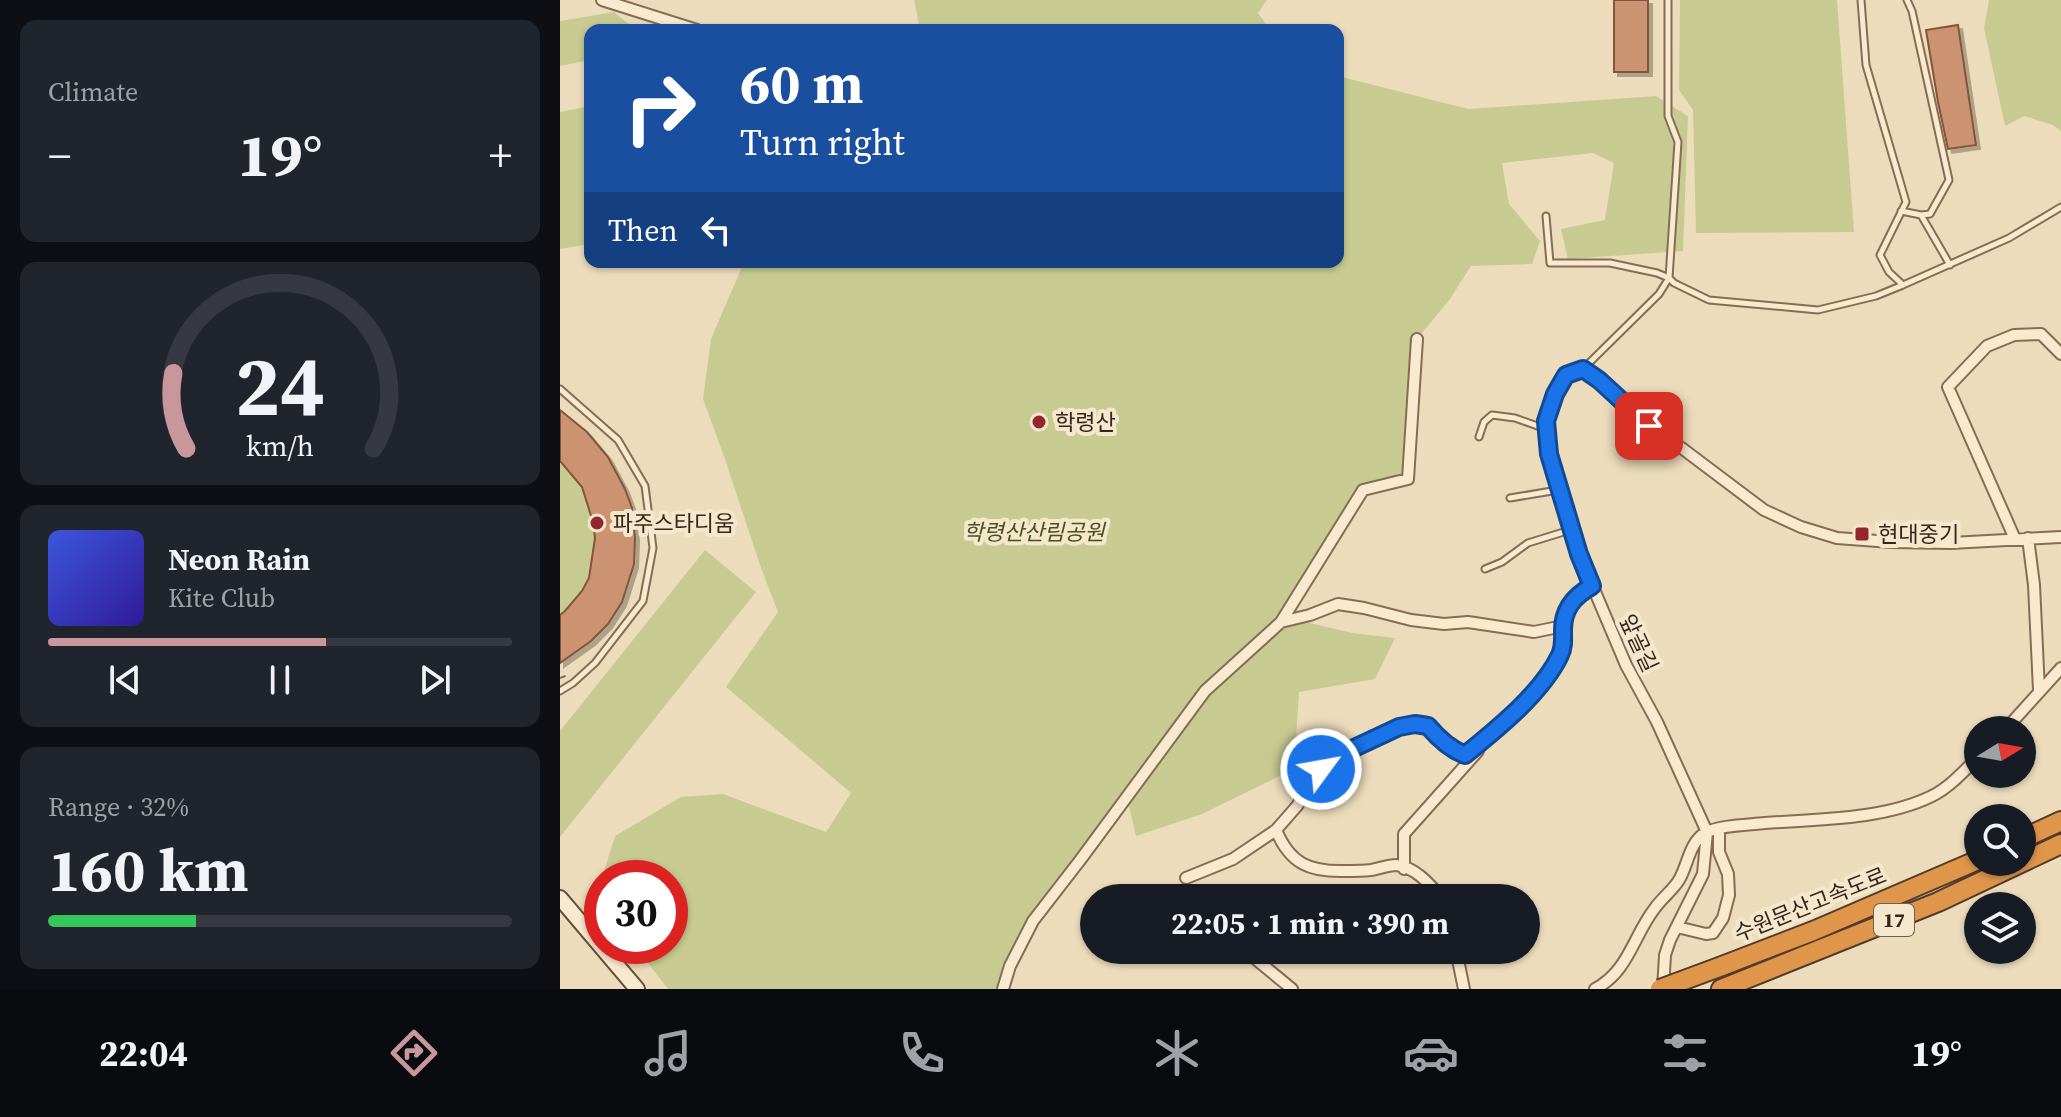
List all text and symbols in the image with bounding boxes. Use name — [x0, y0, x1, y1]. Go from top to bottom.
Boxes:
text: 60 m — [740, 45, 863, 122]
icon: right — [608, 56, 712, 160]
text: Climate — [48, 74, 138, 110]
text: 19° — [238, 114, 322, 196]
text: Turn right — [740, 118, 905, 167]
text: − — [48, 125, 71, 186]
text: + — [489, 125, 512, 186]
icon: left — [694, 208, 738, 252]
text: Then — [608, 210, 678, 251]
text: 24 — [235, 329, 325, 443]
pin — [1615, 392, 1683, 460]
icon: arrive — [1627, 404, 1671, 448]
place label: 학령산 — [1055, 407, 1116, 437]
marker: 학령산 — [1030, 413, 1048, 431]
text: km/h — [246, 427, 314, 467]
place label: 파주스타디움 — [613, 508, 734, 538]
marker: 파주스타디움 — [588, 514, 606, 532]
park label: 학령산산림공원 — [963, 517, 1107, 547]
place label: 현대중기 — [1878, 519, 1959, 549]
marker: 현대중기 — [1853, 525, 1871, 543]
text: Neon Rain — [168, 539, 310, 580]
text: Kite Club — [168, 580, 275, 616]
street label: 앞골길 — [1613, 609, 1665, 677]
icon: previous — [103, 658, 147, 702]
icon: pause — [258, 658, 302, 702]
icon: next — [413, 658, 457, 702]
north arrow — [1964, 716, 2036, 788]
map controls — [1964, 716, 2036, 964]
position arrow — [1279, 727, 1363, 811]
text: Range · 32% — [48, 789, 189, 825]
button: search — [1964, 804, 2036, 876]
text: 160 km — [48, 829, 249, 911]
speed limit sign: 30 — [584, 860, 688, 964]
street label: 수원문산고속도로 — [1729, 860, 1891, 948]
button: layers — [1964, 892, 2036, 964]
text: 22:05 · 1 min · 390 m — [1171, 903, 1449, 944]
road number: 17 — [1874, 904, 1914, 936]
icon: directions — [386, 1025, 442, 1081]
icon: music — [640, 1025, 696, 1081]
icon: phone — [894, 1025, 950, 1081]
icon: climate — [1149, 1025, 1205, 1081]
icon: car — [1403, 1025, 1459, 1081]
icon: filters — [1657, 1025, 1713, 1081]
text: 22:04 — [99, 1029, 188, 1078]
text: 19° — [1911, 1029, 1962, 1078]

